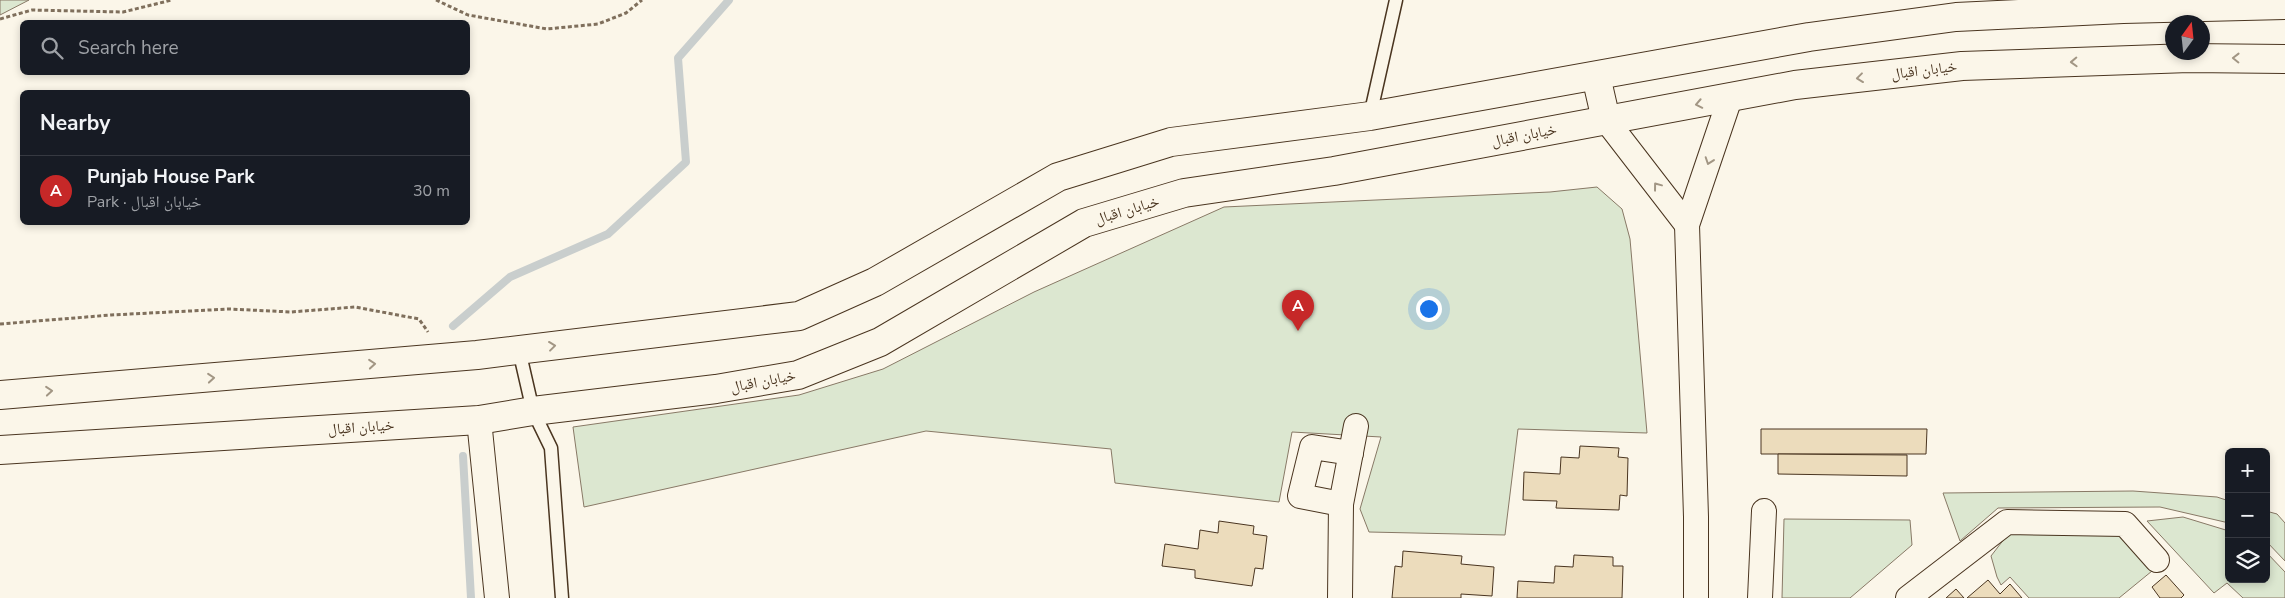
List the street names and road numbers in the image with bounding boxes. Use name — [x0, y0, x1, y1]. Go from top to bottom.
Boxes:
street label: خیابان اقبال — [1890, 56, 1959, 84]
street label: خیابان اقبال — [1490, 119, 1559, 151]
street label: خیابان اقبال — [1092, 191, 1162, 229]
street label: خیابان اقبال — [729, 365, 798, 397]
street label: خیابان اقبال — [327, 415, 395, 439]

